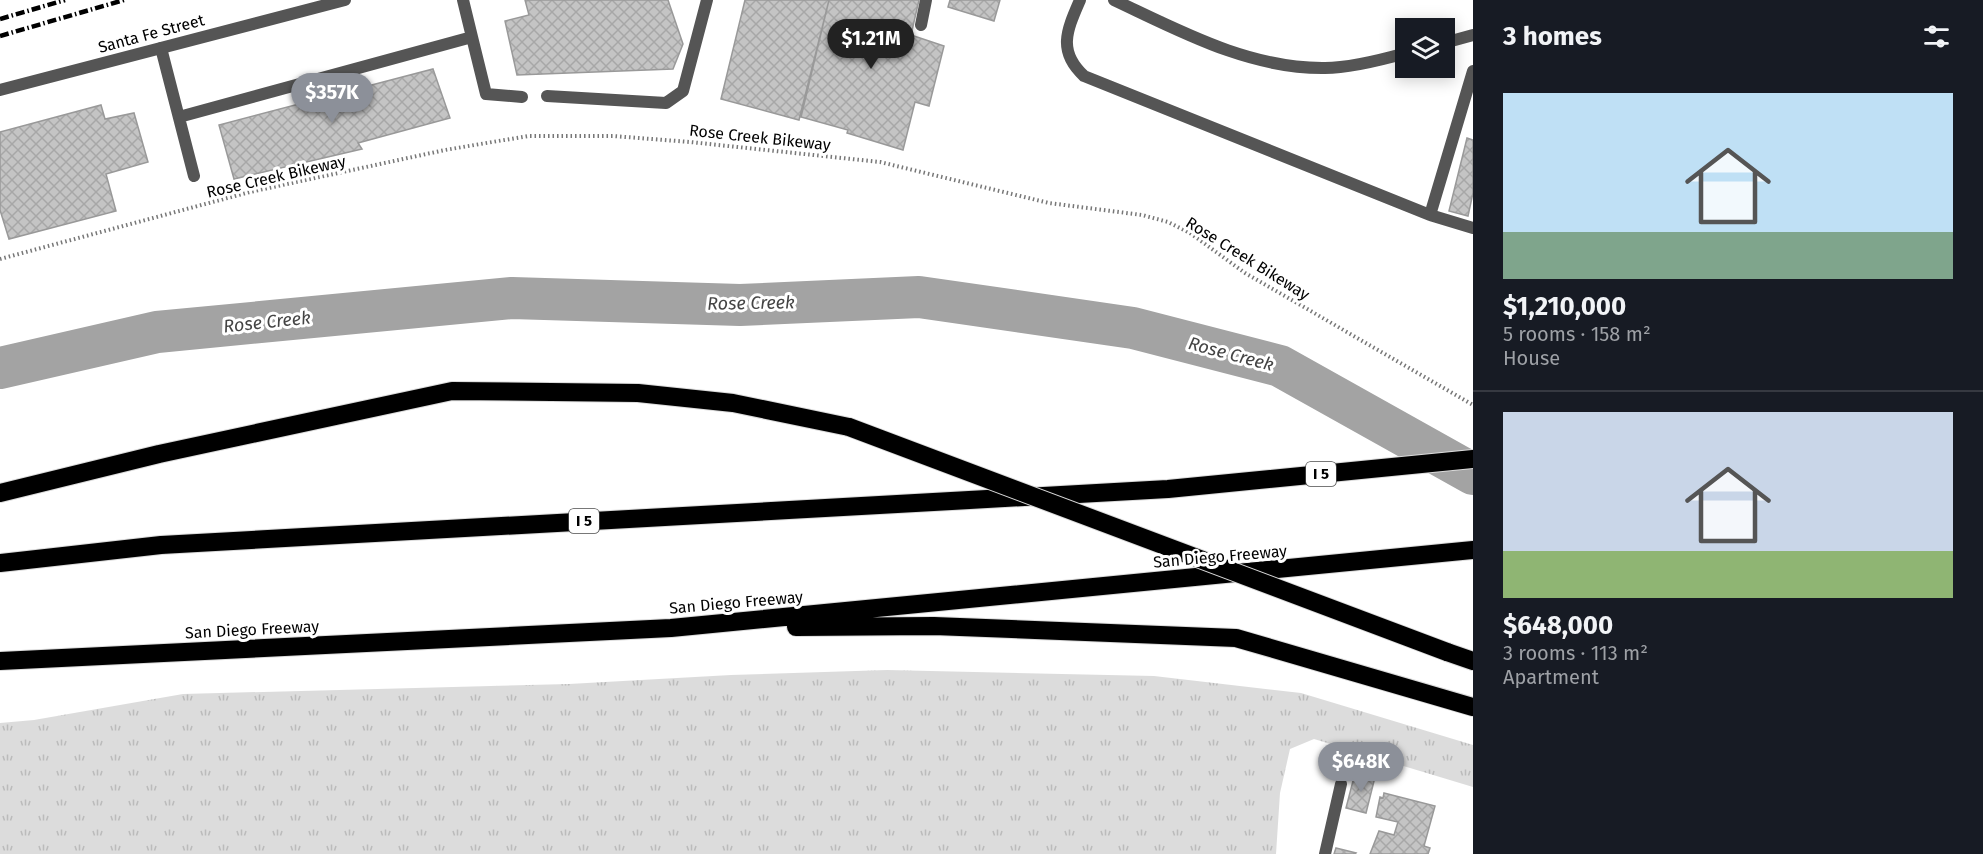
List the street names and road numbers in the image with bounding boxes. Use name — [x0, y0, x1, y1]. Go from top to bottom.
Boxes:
street label: Santa Fe Street — [96, 10, 206, 57]
street label: Rose Creek Bikeway — [688, 121, 832, 154]
street label: Rose Creek Bikeway — [205, 151, 348, 202]
street label: Rose Creek Bikeway — [1182, 213, 1313, 304]
road number: I 5 — [1306, 462, 1336, 486]
road number: I 5 — [569, 509, 599, 533]
street label: San Diego Freeway — [1152, 541, 1288, 572]
street label: San Diego Freeway — [668, 587, 804, 618]
street label: San Diego Freeway — [184, 616, 320, 643]

